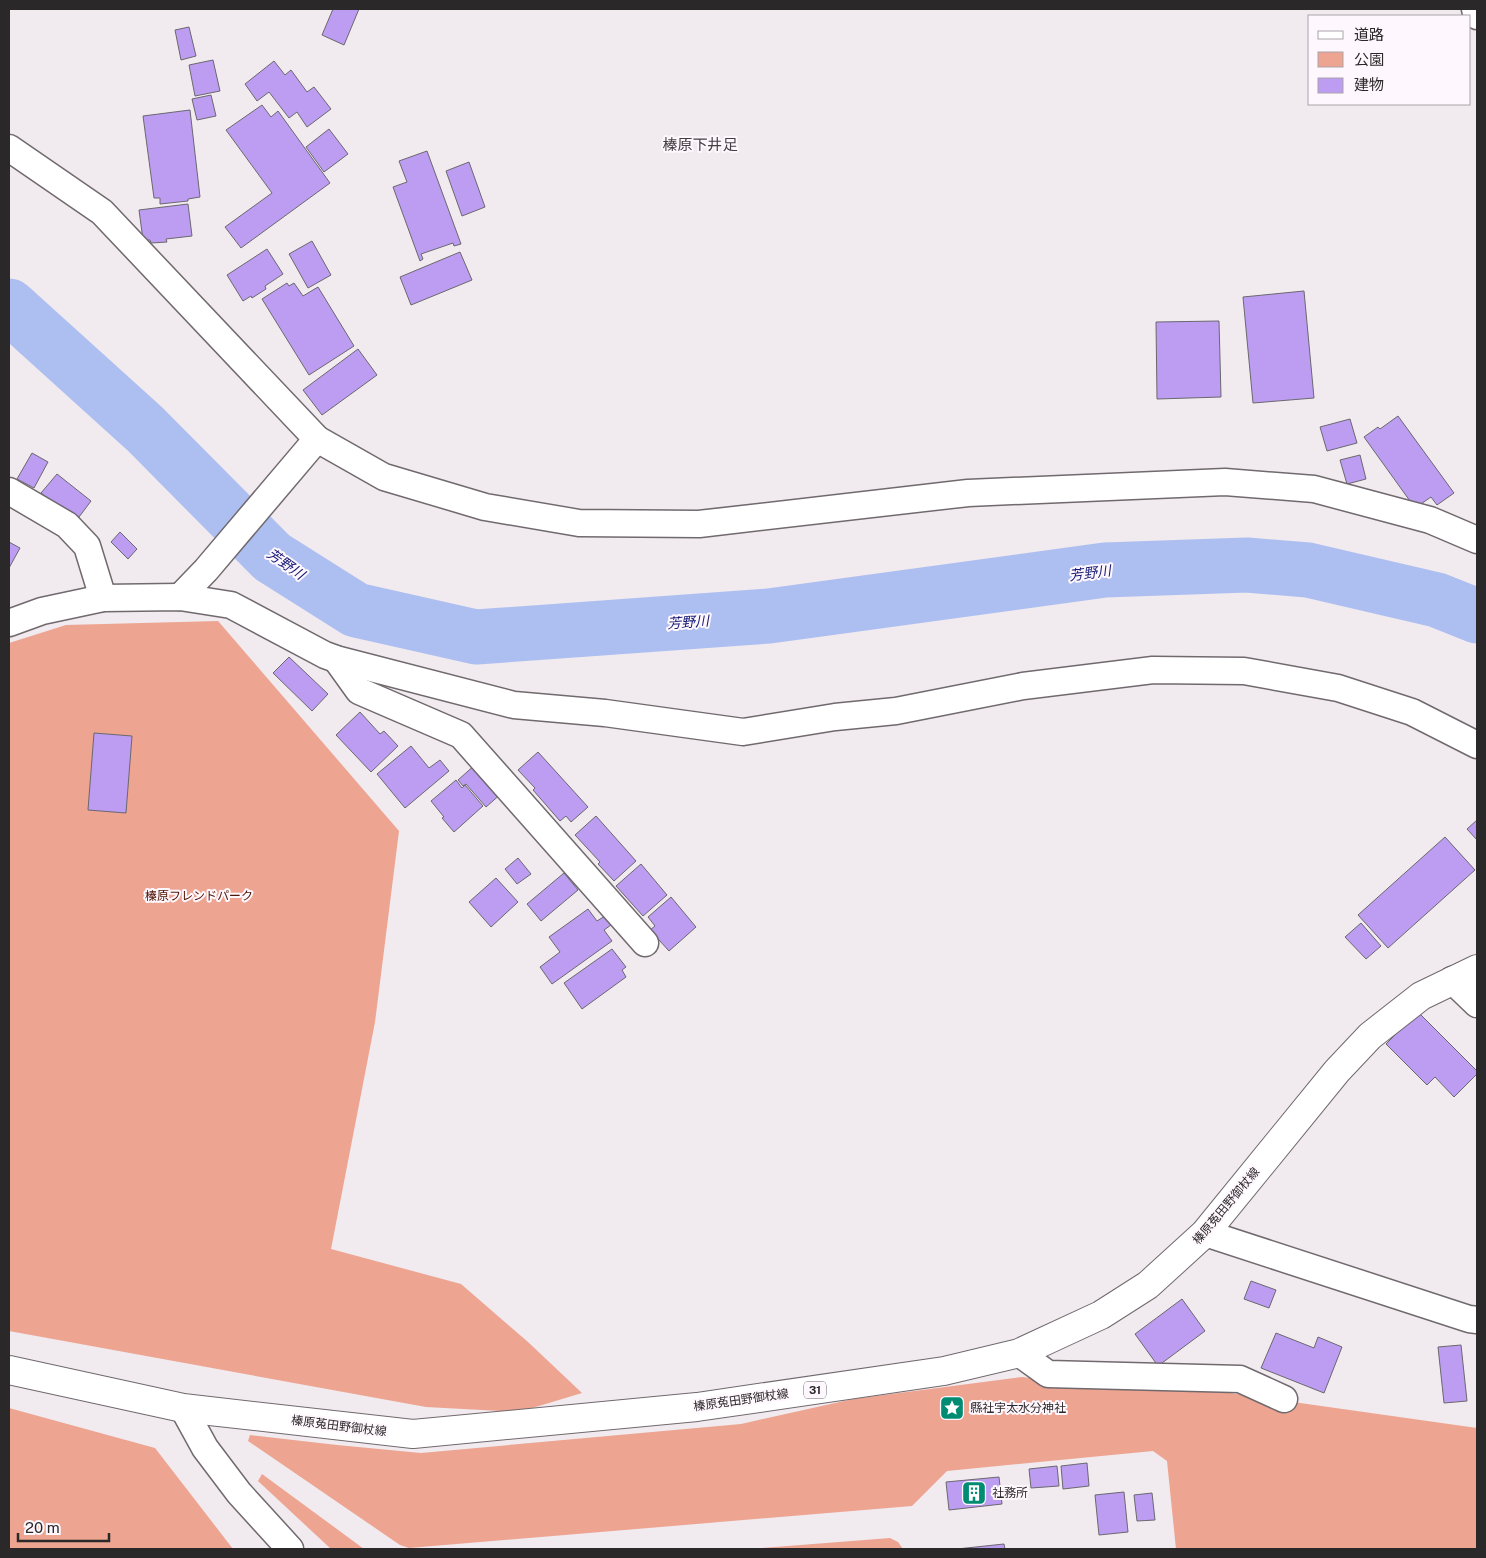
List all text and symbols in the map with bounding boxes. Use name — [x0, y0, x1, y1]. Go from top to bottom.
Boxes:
legend — [1308, 15, 1471, 105]
text: 道路 — [1354, 26, 1384, 43]
text: 公園 — [1354, 51, 1384, 68]
text: 建物 — [1354, 76, 1384, 93]
district label: 榛原下井足 — [662, 136, 738, 153]
water label: 芳野川 — [264, 545, 309, 584]
water label: 芳野川 — [1068, 562, 1114, 583]
water label: 芳野川 — [666, 612, 712, 631]
park label: 榛原フレンドパーク — [145, 889, 253, 903]
street label: 榛原菟田野御杖線 — [1190, 1165, 1262, 1247]
road number: 31 — [804, 1382, 826, 1398]
street label: 榛原菟田野御杖線 — [692, 1386, 790, 1414]
place icon: 縣社宇太水分神社 — [939, 1395, 965, 1421]
place label: 縣社宇太水分神社 — [970, 1401, 1066, 1415]
street label: 榛原菟田野御杖線 — [290, 1413, 388, 1439]
building icon: 社務所 — [961, 1480, 987, 1506]
place label: 社務所 — [992, 1486, 1028, 1500]
scale bar — [18, 1510, 109, 1542]
text: 20 m — [25, 1519, 60, 1536]

